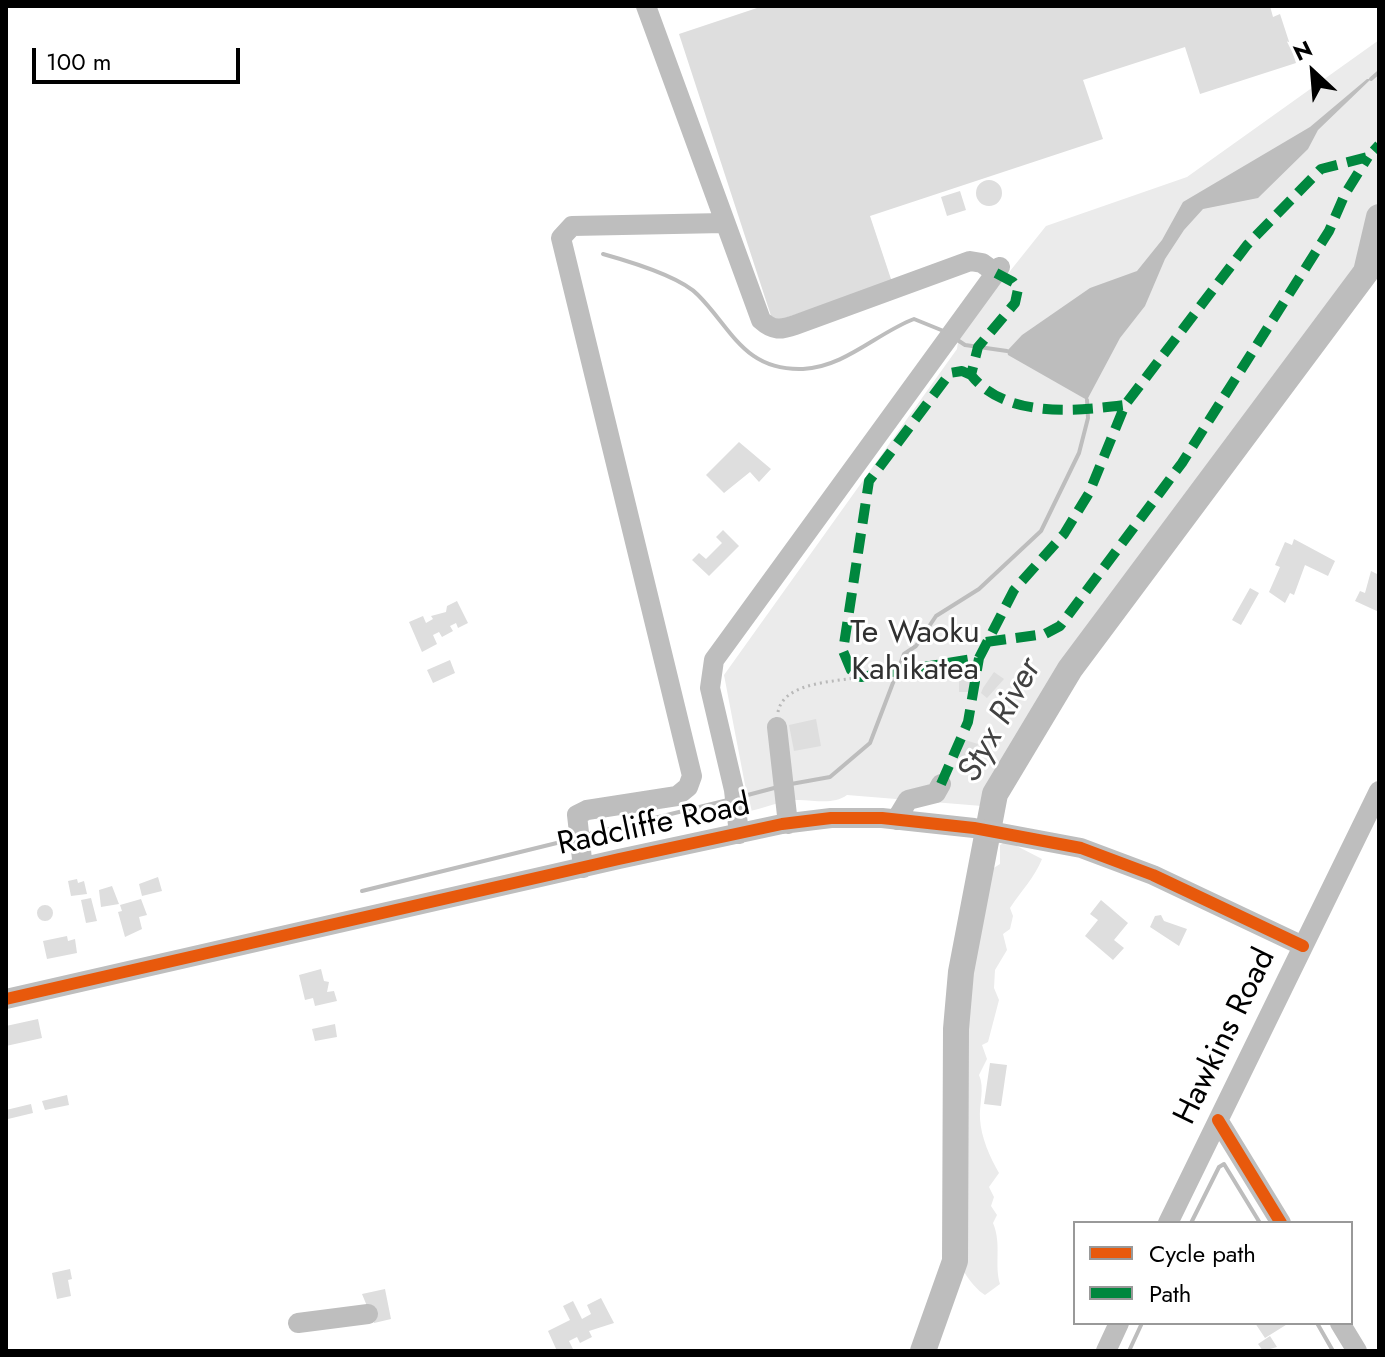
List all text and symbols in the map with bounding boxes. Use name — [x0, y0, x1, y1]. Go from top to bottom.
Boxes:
scale bar — [36, 32, 244, 82]
north arrow — [1273, 32, 1353, 112]
text: N — [1288, 32, 1317, 69]
text: 100 m — [46, 44, 112, 79]
park label: Te Waoku Kahikatea — [850, 615, 980, 690]
water label: Styx River — [950, 652, 1052, 790]
street label: Radcliffe Road — [554, 787, 754, 865]
street label: Hawkins Road — [1167, 943, 1285, 1131]
legend — [1073, 1221, 1353, 1325]
text: Cycle path — [1149, 1236, 1256, 1271]
text: Path — [1149, 1276, 1191, 1311]

